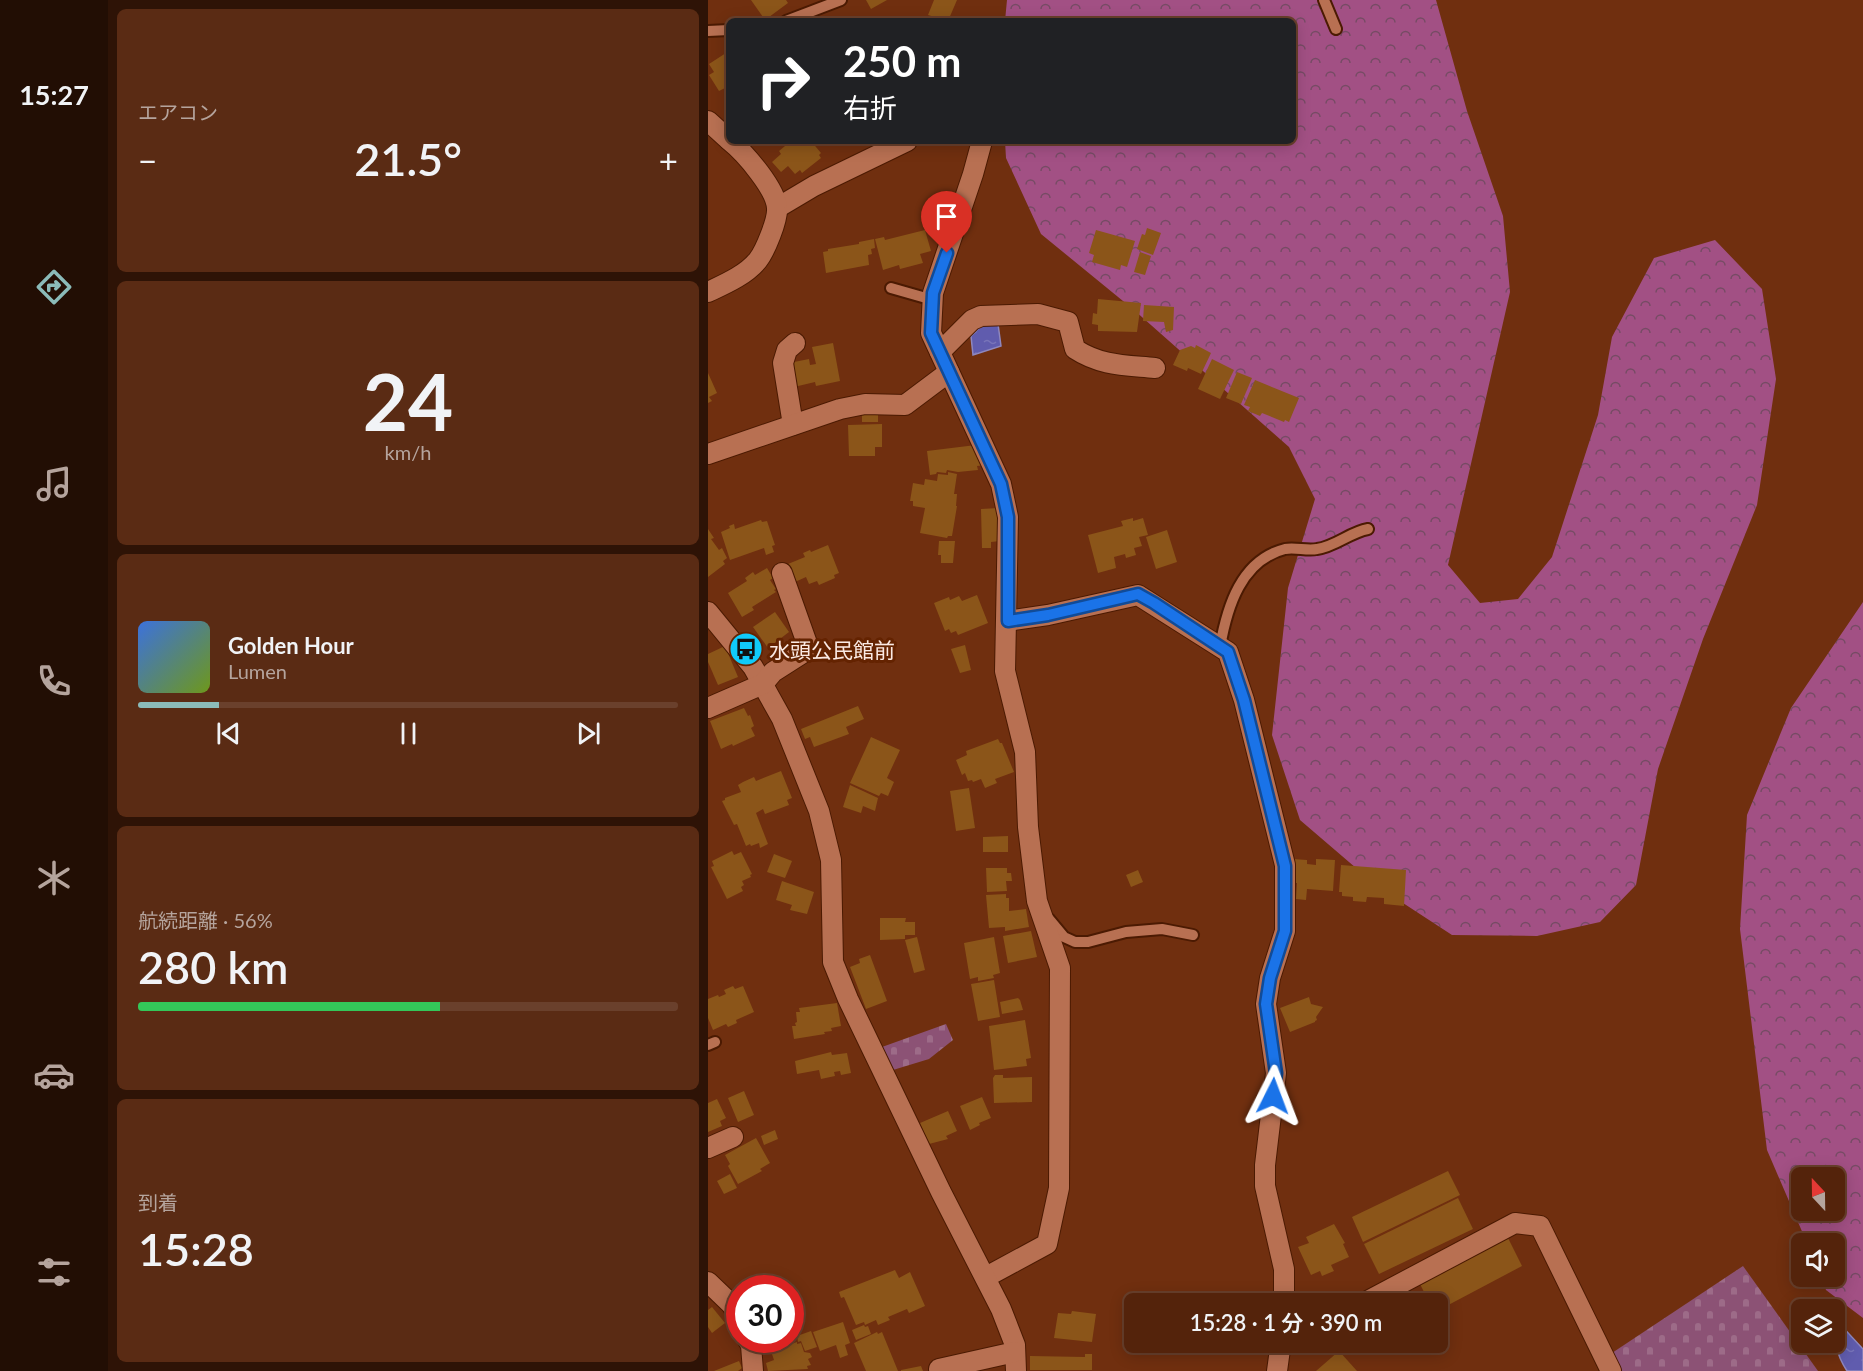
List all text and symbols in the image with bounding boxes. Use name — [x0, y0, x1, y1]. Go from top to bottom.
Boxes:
text: 250 m — [843, 36, 961, 86]
icon: right — [744, 42, 822, 120]
text: 15:27 — [19, 78, 89, 111]
text: 右折 — [843, 91, 897, 124]
text: エアコン — [138, 100, 218, 124]
text: 21.5° — [354, 132, 462, 186]
text: − — [138, 140, 157, 180]
text: + — [659, 140, 678, 180]
pin — [921, 191, 972, 253]
icon: arrive — [930, 200, 963, 233]
icon: directions — [33, 266, 75, 308]
text: 24 — [363, 354, 453, 448]
text: km/h — [385, 440, 431, 464]
icon: music — [33, 463, 75, 505]
bus stop icon: 水頭公民館前 — [728, 631, 764, 667]
text: Golden Hour — [228, 632, 354, 659]
place label: 水頭公民館前 — [769, 637, 895, 662]
text: Lumen — [228, 659, 287, 683]
icon: phone — [33, 660, 75, 702]
icon: previous — [212, 717, 245, 750]
icon: pause — [392, 717, 425, 750]
icon: next — [572, 717, 605, 750]
icon: climate — [33, 857, 75, 899]
text: 航続距離 · 56% — [138, 908, 273, 932]
text: 280 km — [138, 940, 288, 994]
icon: car — [33, 1054, 75, 1096]
position arrow — [1241, 1064, 1305, 1128]
north arrow — [1791, 1167, 1845, 1221]
map controls — [1791, 1167, 1845, 1353]
text: 到着 — [138, 1190, 178, 1214]
text: 15:28 — [138, 1222, 254, 1276]
button: sound — [1791, 1233, 1845, 1287]
icon: filters — [33, 1251, 75, 1293]
speed limit sign: 30 — [726, 1275, 804, 1353]
button: layers — [1791, 1299, 1845, 1353]
text: 15:28 · 1 分 · 390 m — [1190, 1309, 1382, 1336]

